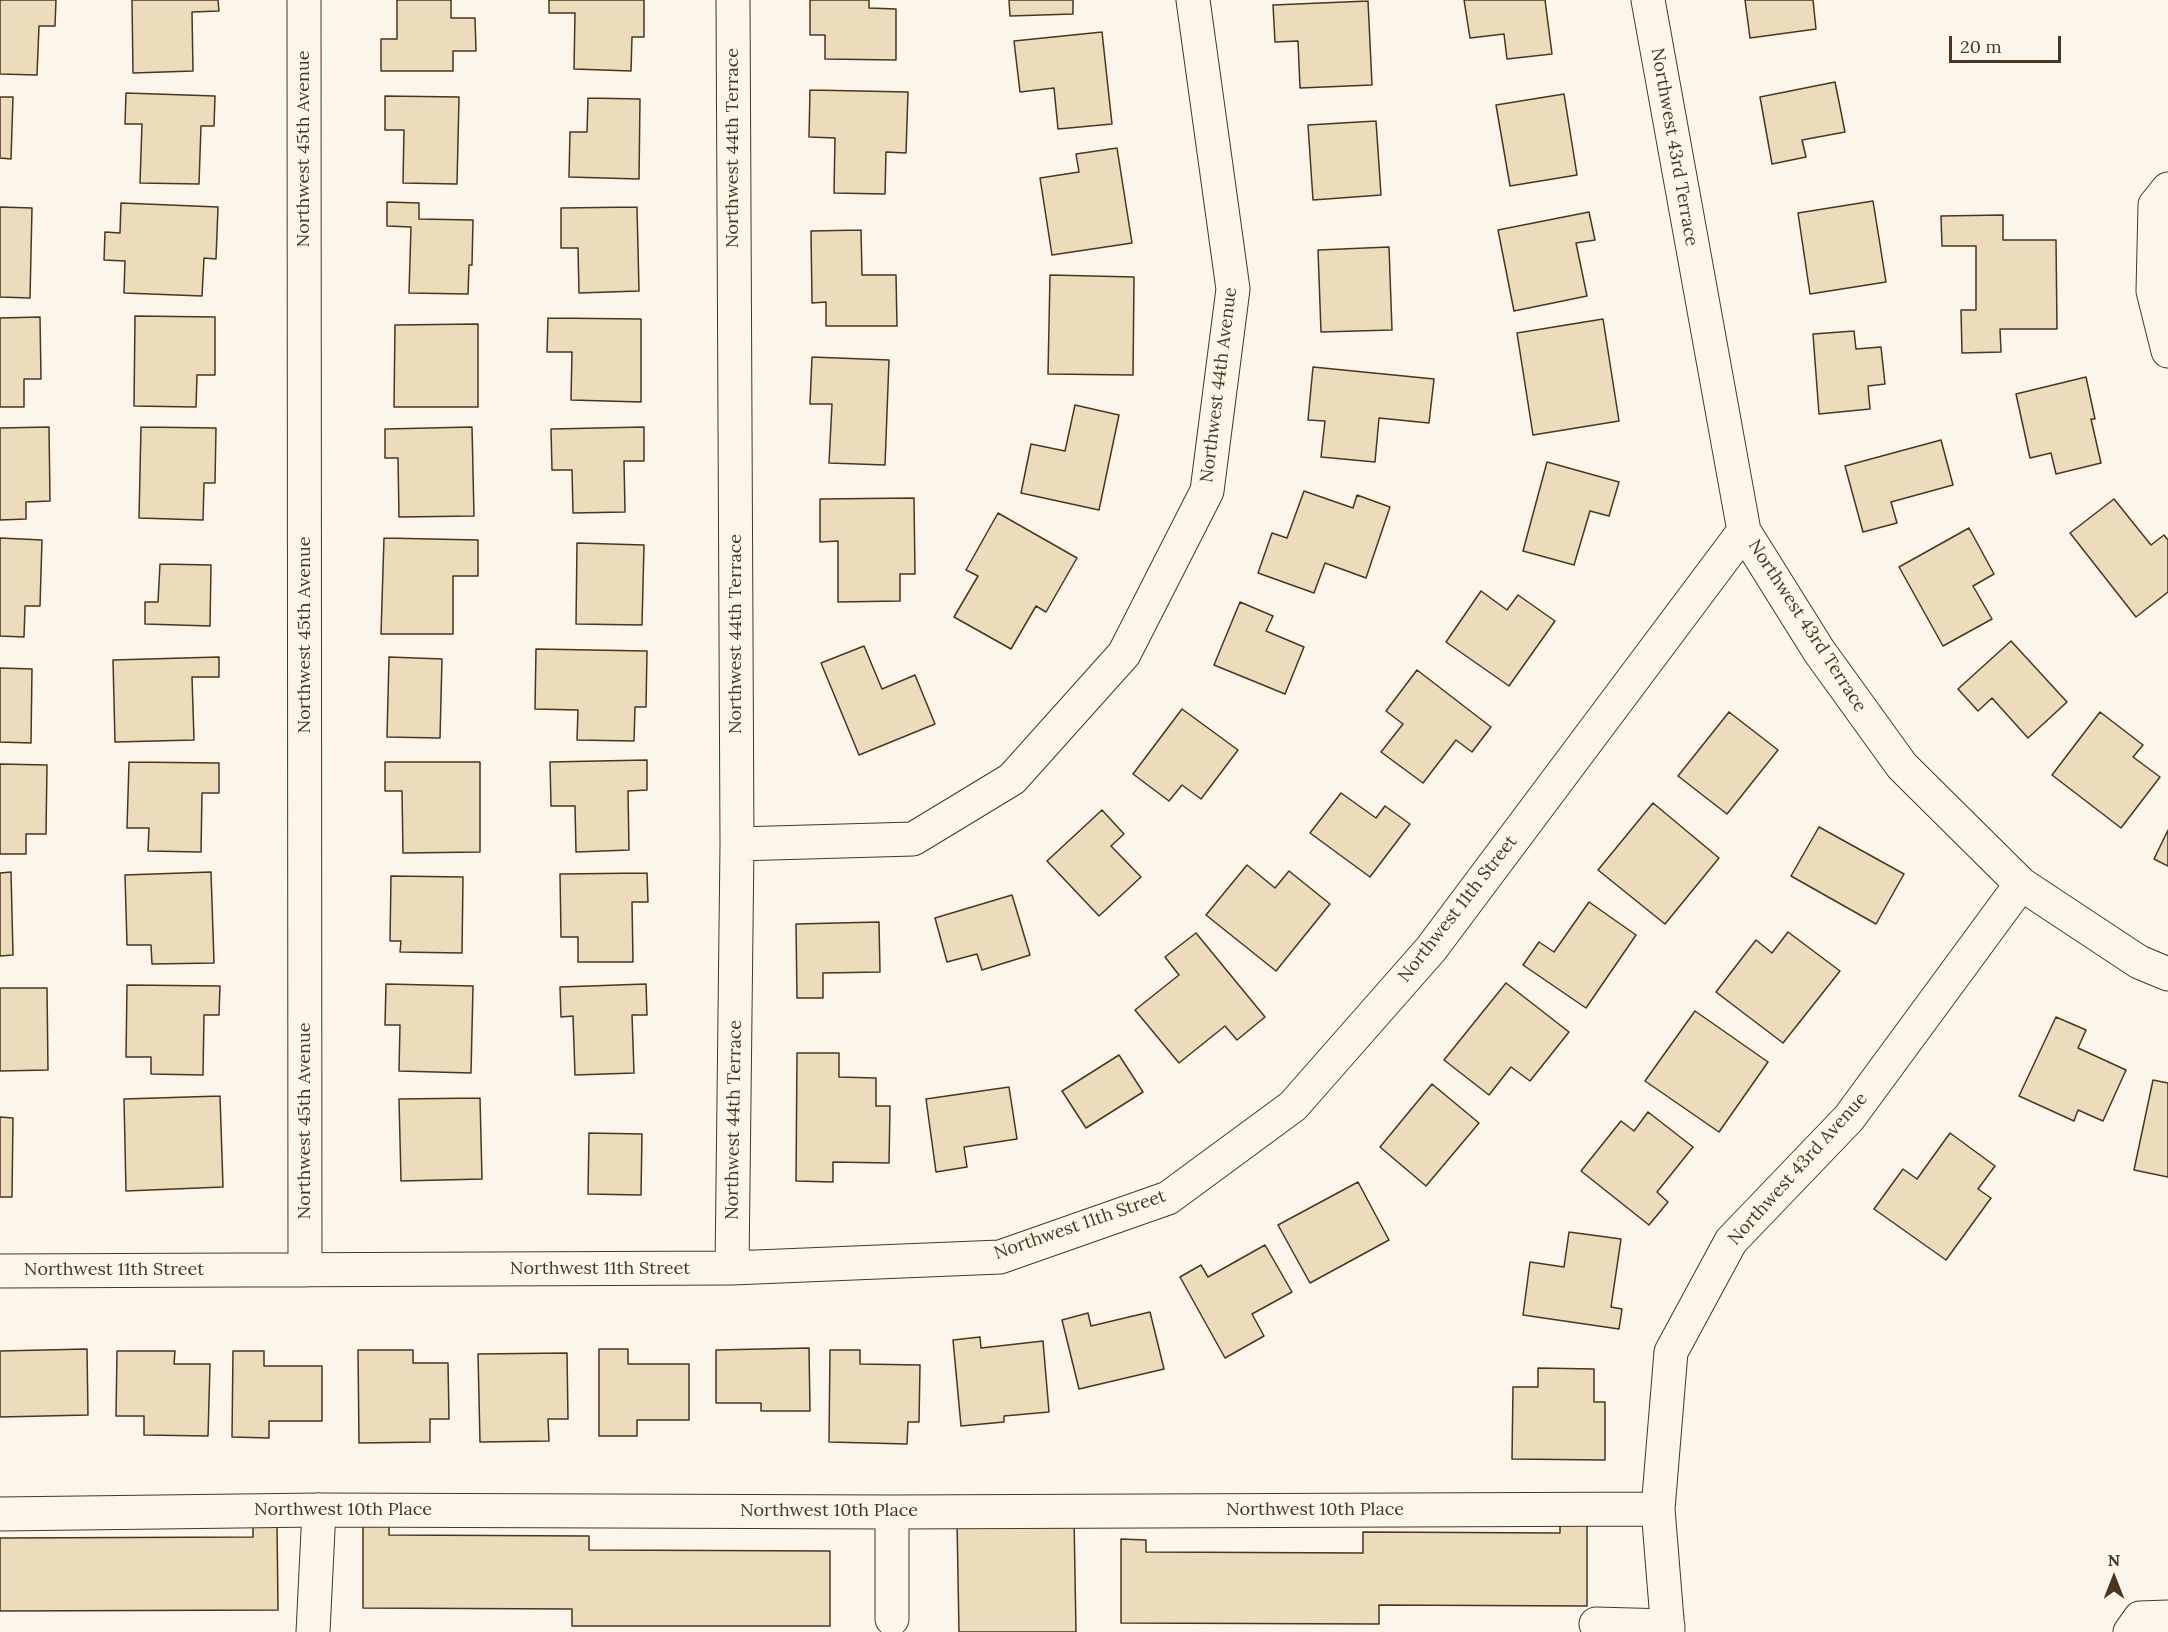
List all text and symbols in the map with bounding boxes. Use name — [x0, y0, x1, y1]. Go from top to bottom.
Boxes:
scale bar — [1952, 24, 2064, 62]
text: 20 m — [1960, 35, 2002, 58]
street label: Northwest 43rd Terrace — [1646, 46, 1702, 248]
street label: Northwest 44th Terrace — [722, 48, 744, 248]
street label: Northwest 45th Avenue — [293, 51, 315, 247]
street label: Northwest 44th Avenue — [1196, 286, 1242, 484]
street label: Northwest 44th Terrace — [725, 534, 747, 734]
street label: Northwest 43rd Terrace — [1743, 536, 1871, 716]
street label: Northwest 45th Avenue — [294, 537, 316, 733]
street label: Northwest 11th Street — [1394, 831, 1522, 987]
street label: Northwest 44th Terrace — [721, 1020, 747, 1220]
street label: Northwest 45th Avenue — [294, 1023, 316, 1219]
street label: Northwest 43rd Avenue — [1724, 1088, 1872, 1250]
street label: Northwest 11th Street — [991, 1185, 1169, 1265]
street label: Northwest 11th Street — [510, 1258, 690, 1280]
street label: Northwest 11th Street — [24, 1259, 204, 1281]
street label: Northwest 10th Place — [254, 1499, 432, 1521]
street label: Northwest 10th Place — [1226, 1499, 1404, 1521]
street label: Northwest 10th Place — [740, 1500, 918, 1522]
north arrow — [2084, 1548, 2144, 1608]
text: N — [2108, 1550, 2120, 1570]

